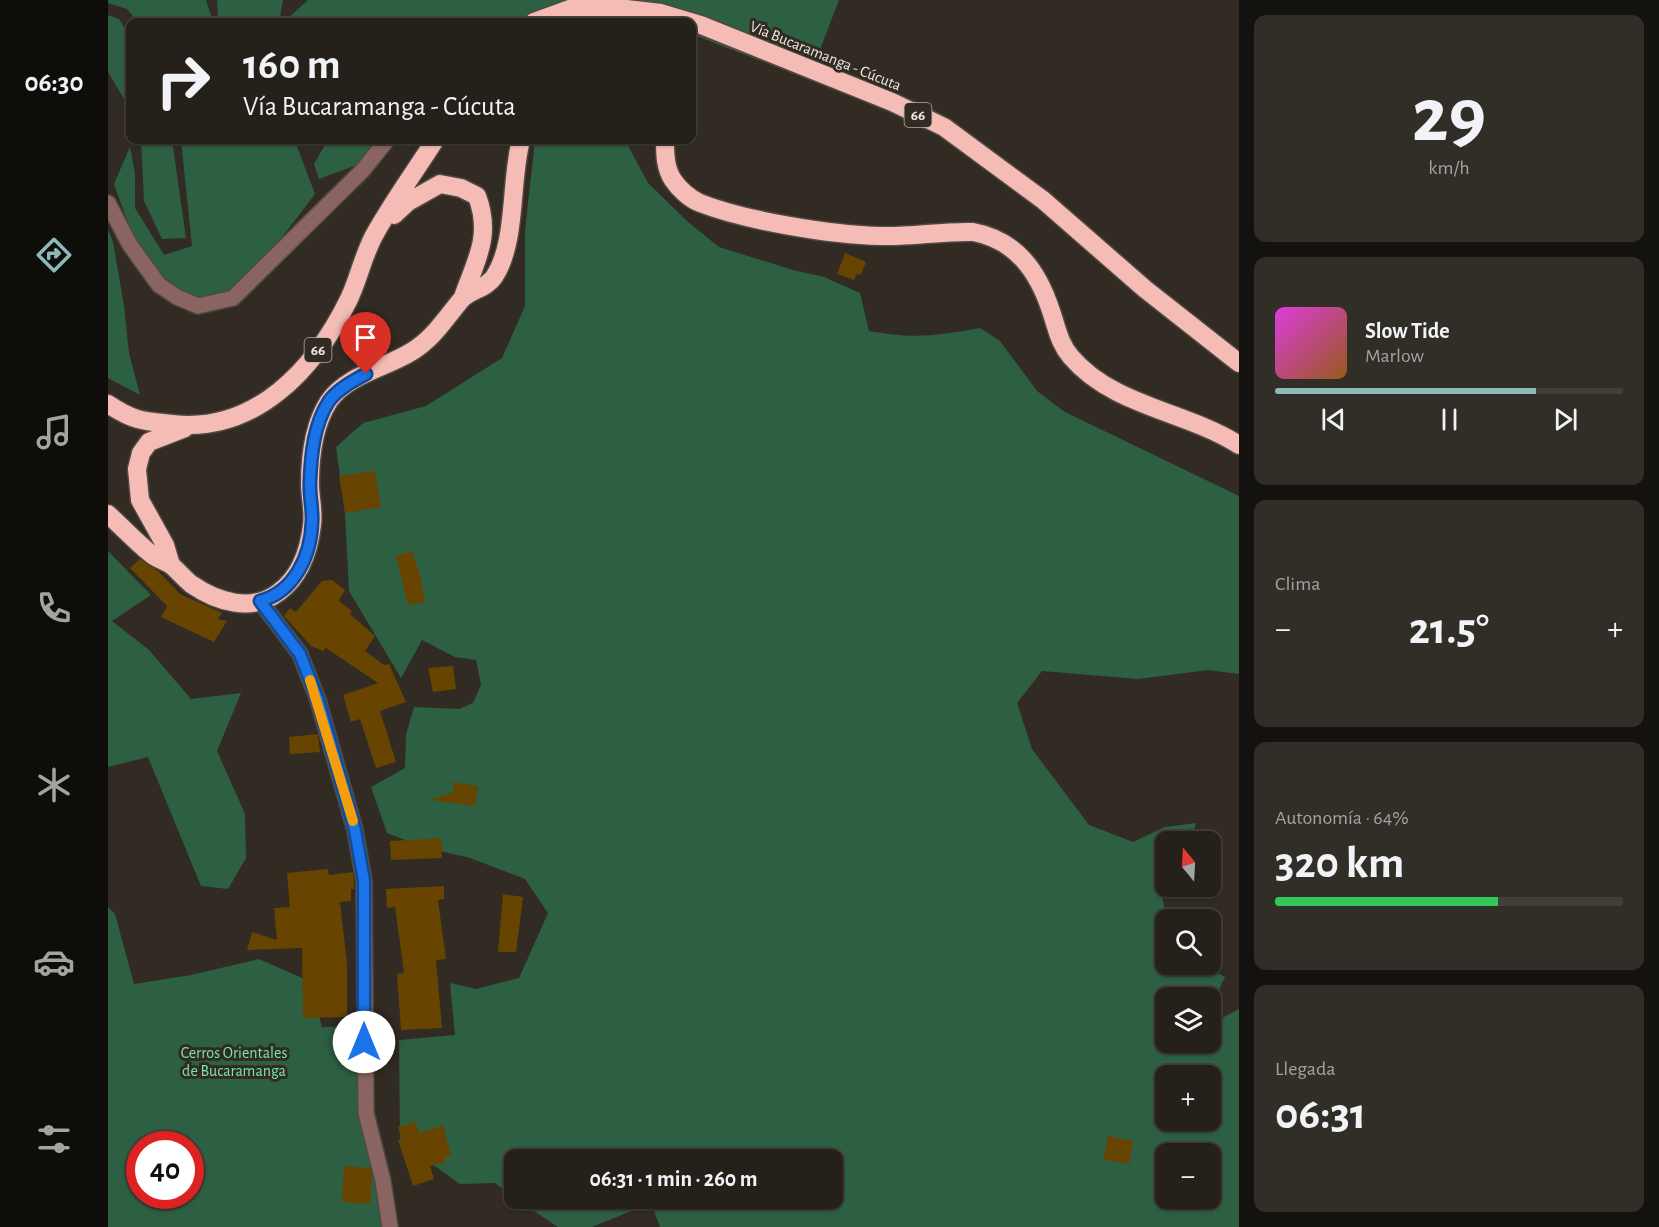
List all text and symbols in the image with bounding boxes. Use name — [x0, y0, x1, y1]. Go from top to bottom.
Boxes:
street label: Vía Bucaramanga - Cúcuta — [748, 18, 904, 94]
icon: right — [144, 42, 222, 120]
text: 160 m — [243, 44, 341, 86]
text: 06:30 — [25, 69, 84, 96]
text: 29 — [1412, 78, 1486, 156]
text: Vía Bucaramanga - Cúcuta — [243, 93, 516, 120]
road number: 66 — [904, 103, 932, 127]
text: km/h — [1428, 158, 1470, 178]
icon: directions — [33, 234, 75, 276]
pin — [340, 312, 391, 374]
text: Slow Tide — [1365, 320, 1450, 342]
icon: arrive — [349, 321, 382, 354]
road number: 66 — [304, 338, 332, 362]
text: Marlow — [1365, 346, 1424, 366]
icon: previous — [1317, 403, 1350, 436]
icon: pause — [1433, 403, 1466, 436]
icon: next — [1549, 403, 1582, 436]
icon: music — [33, 411, 75, 453]
text: Clima — [1275, 574, 1320, 594]
icon: phone — [33, 587, 75, 629]
text: 21.5° — [1409, 607, 1489, 652]
text: − — [1275, 613, 1291, 646]
text: + — [1607, 613, 1623, 646]
icon: climate — [33, 764, 75, 806]
text: Autonomía · 64% — [1275, 808, 1409, 828]
north arrow — [1155, 831, 1221, 897]
map controls — [1155, 831, 1221, 1209]
text: 320 km — [1275, 841, 1404, 886]
button: search — [1155, 909, 1221, 975]
icon: car — [33, 941, 75, 983]
button: layers — [1155, 987, 1221, 1053]
position arrow — [332, 1010, 396, 1074]
park label: Cerros Orientales de Bucaramanga — [181, 1045, 287, 1079]
text: Llegada — [1275, 1059, 1336, 1079]
button: + — [1155, 1065, 1221, 1131]
text: 06:31 — [1275, 1092, 1366, 1137]
icon: filters — [33, 1118, 75, 1160]
speed limit sign: 40 — [126, 1131, 204, 1209]
button: − — [1155, 1143, 1221, 1209]
text: 06:31 · 1 min · 260 m — [590, 1168, 757, 1190]

